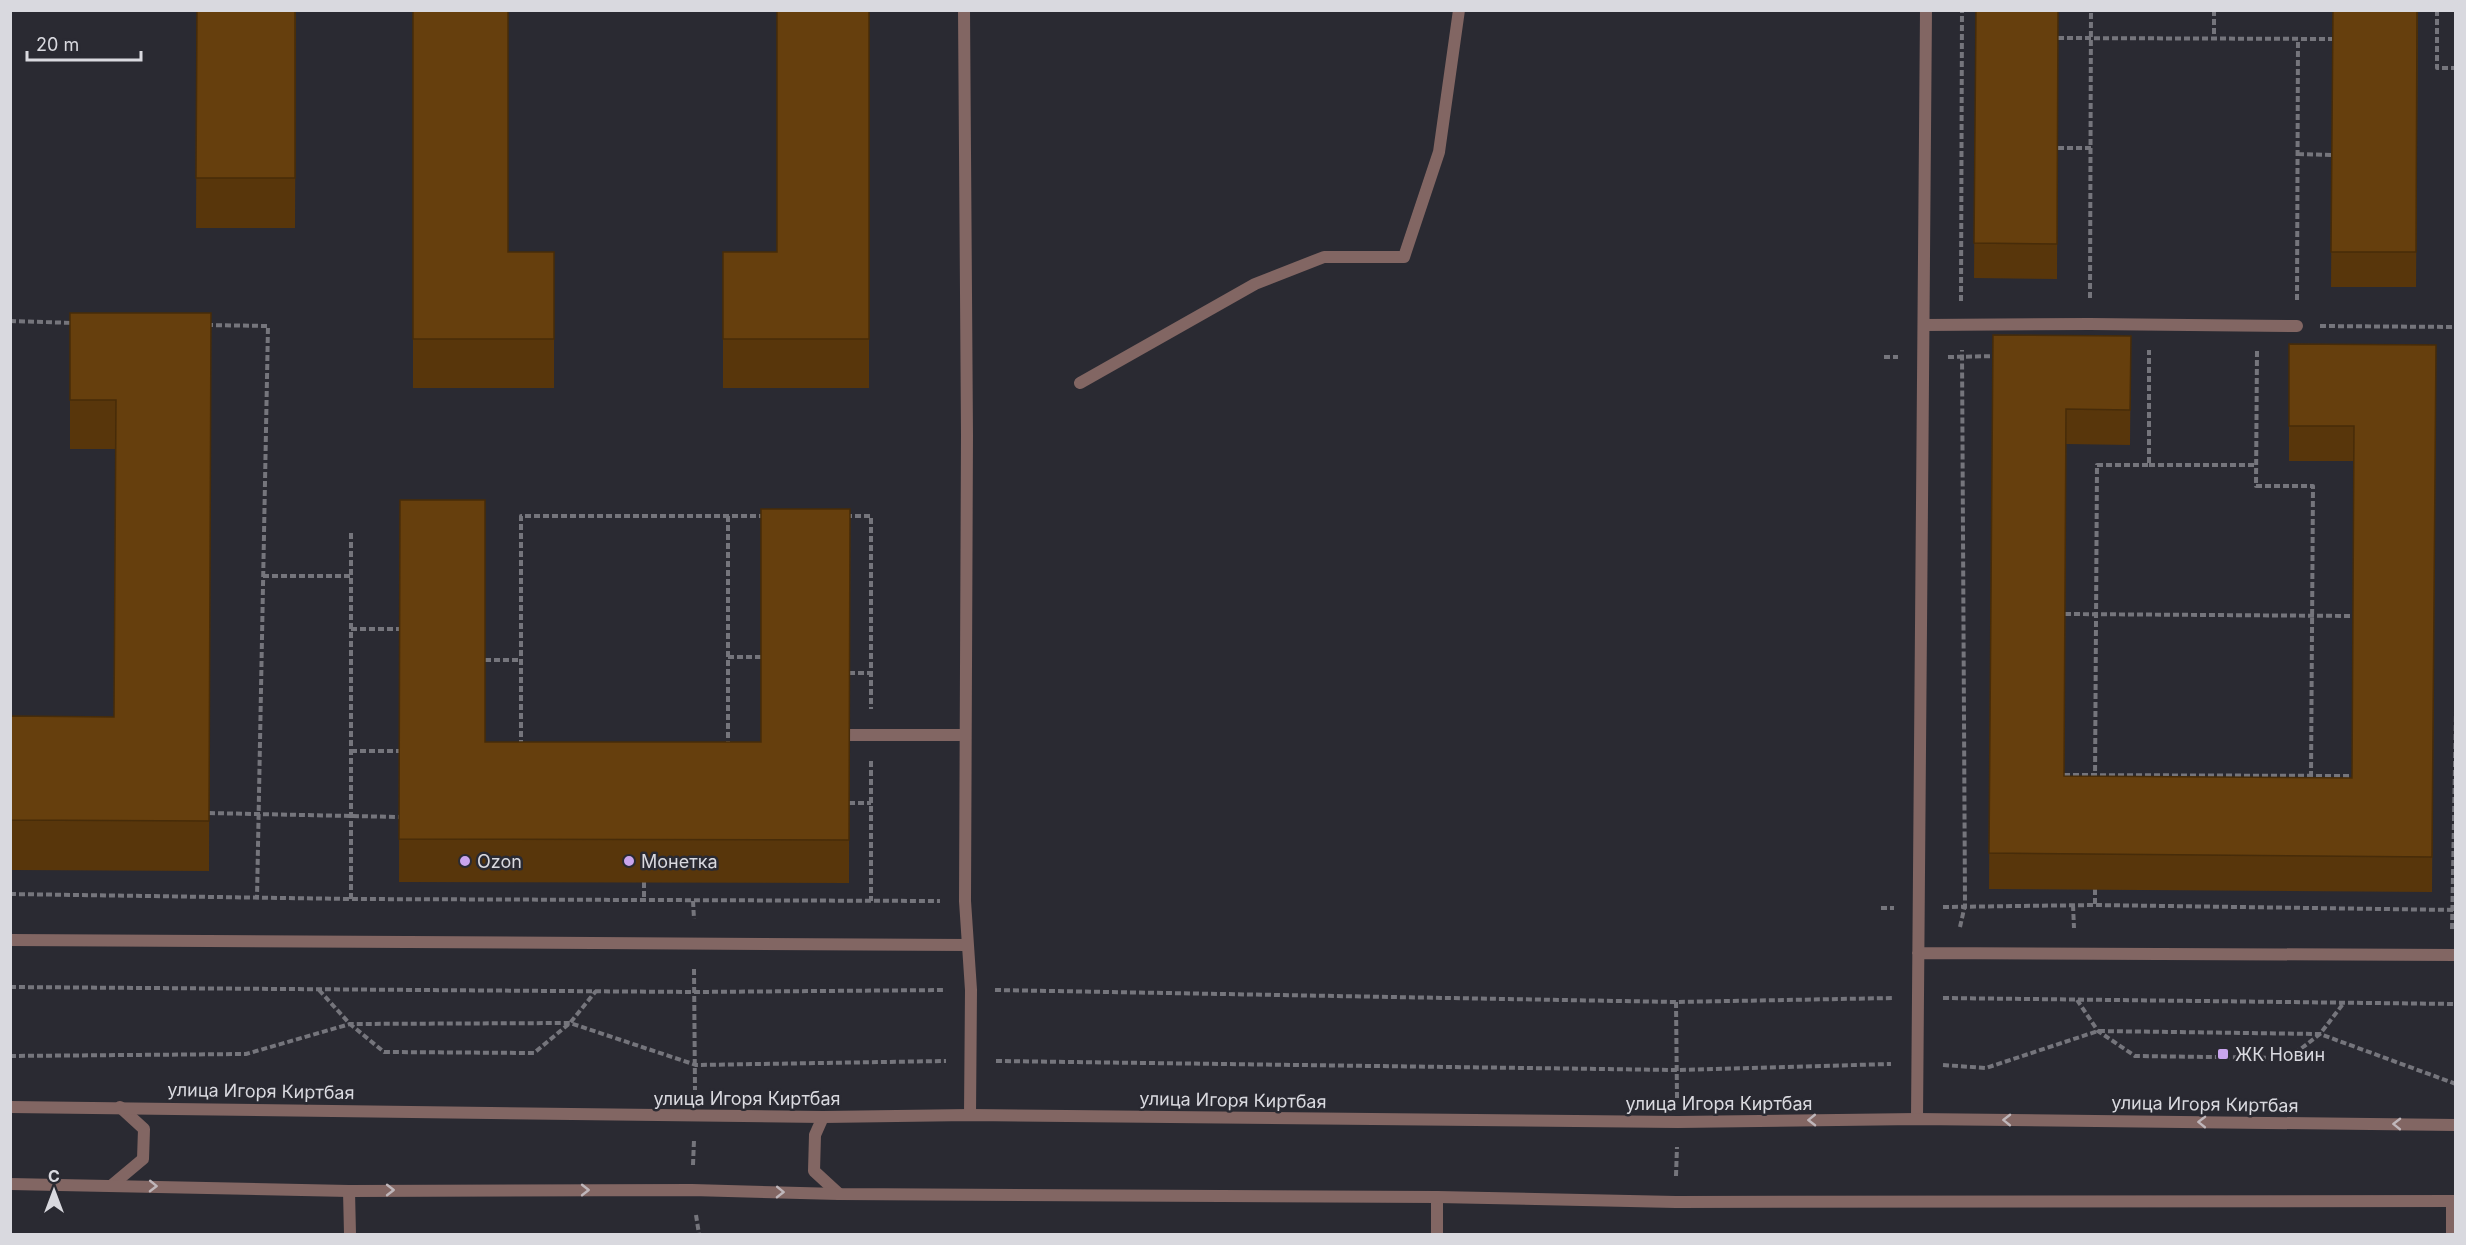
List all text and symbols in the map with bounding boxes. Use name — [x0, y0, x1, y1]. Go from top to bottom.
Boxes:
scale bar — [27, 24, 141, 62]
text: 20 m — [36, 34, 79, 55]
place label: Ozon — [477, 851, 522, 872]
place label: Монетка — [641, 851, 718, 872]
marker: Ozon — [458, 854, 472, 868]
marker: Монетка — [622, 854, 636, 868]
place label: ЖК Новин — [2235, 1044, 2325, 1065]
marker: ЖК Новин — [2216, 1047, 2230, 1061]
street label: улица Игоря Киртбая — [167, 1079, 355, 1103]
street label: улица Игоря Киртбая — [653, 1088, 841, 1109]
street label: улица Игоря Киртбая — [1139, 1088, 1327, 1112]
street label: улица Игоря Киртбая — [2111, 1092, 2299, 1116]
street label: улица Игоря Киртбая — [1625, 1093, 1813, 1114]
one-way arrow — [1808, 1114, 1817, 1127]
one-way arrow — [2003, 1114, 2012, 1126]
one-way arrow — [2198, 1116, 2207, 1128]
one-way arrow — [2393, 1118, 2402, 1130]
north arrow — [24, 1161, 84, 1221]
text: С — [48, 1166, 60, 1186]
one-way arrow — [148, 1180, 157, 1192]
one-way arrow — [385, 1184, 394, 1196]
one-way arrow — [580, 1184, 589, 1196]
one-way arrow — [775, 1186, 784, 1198]

